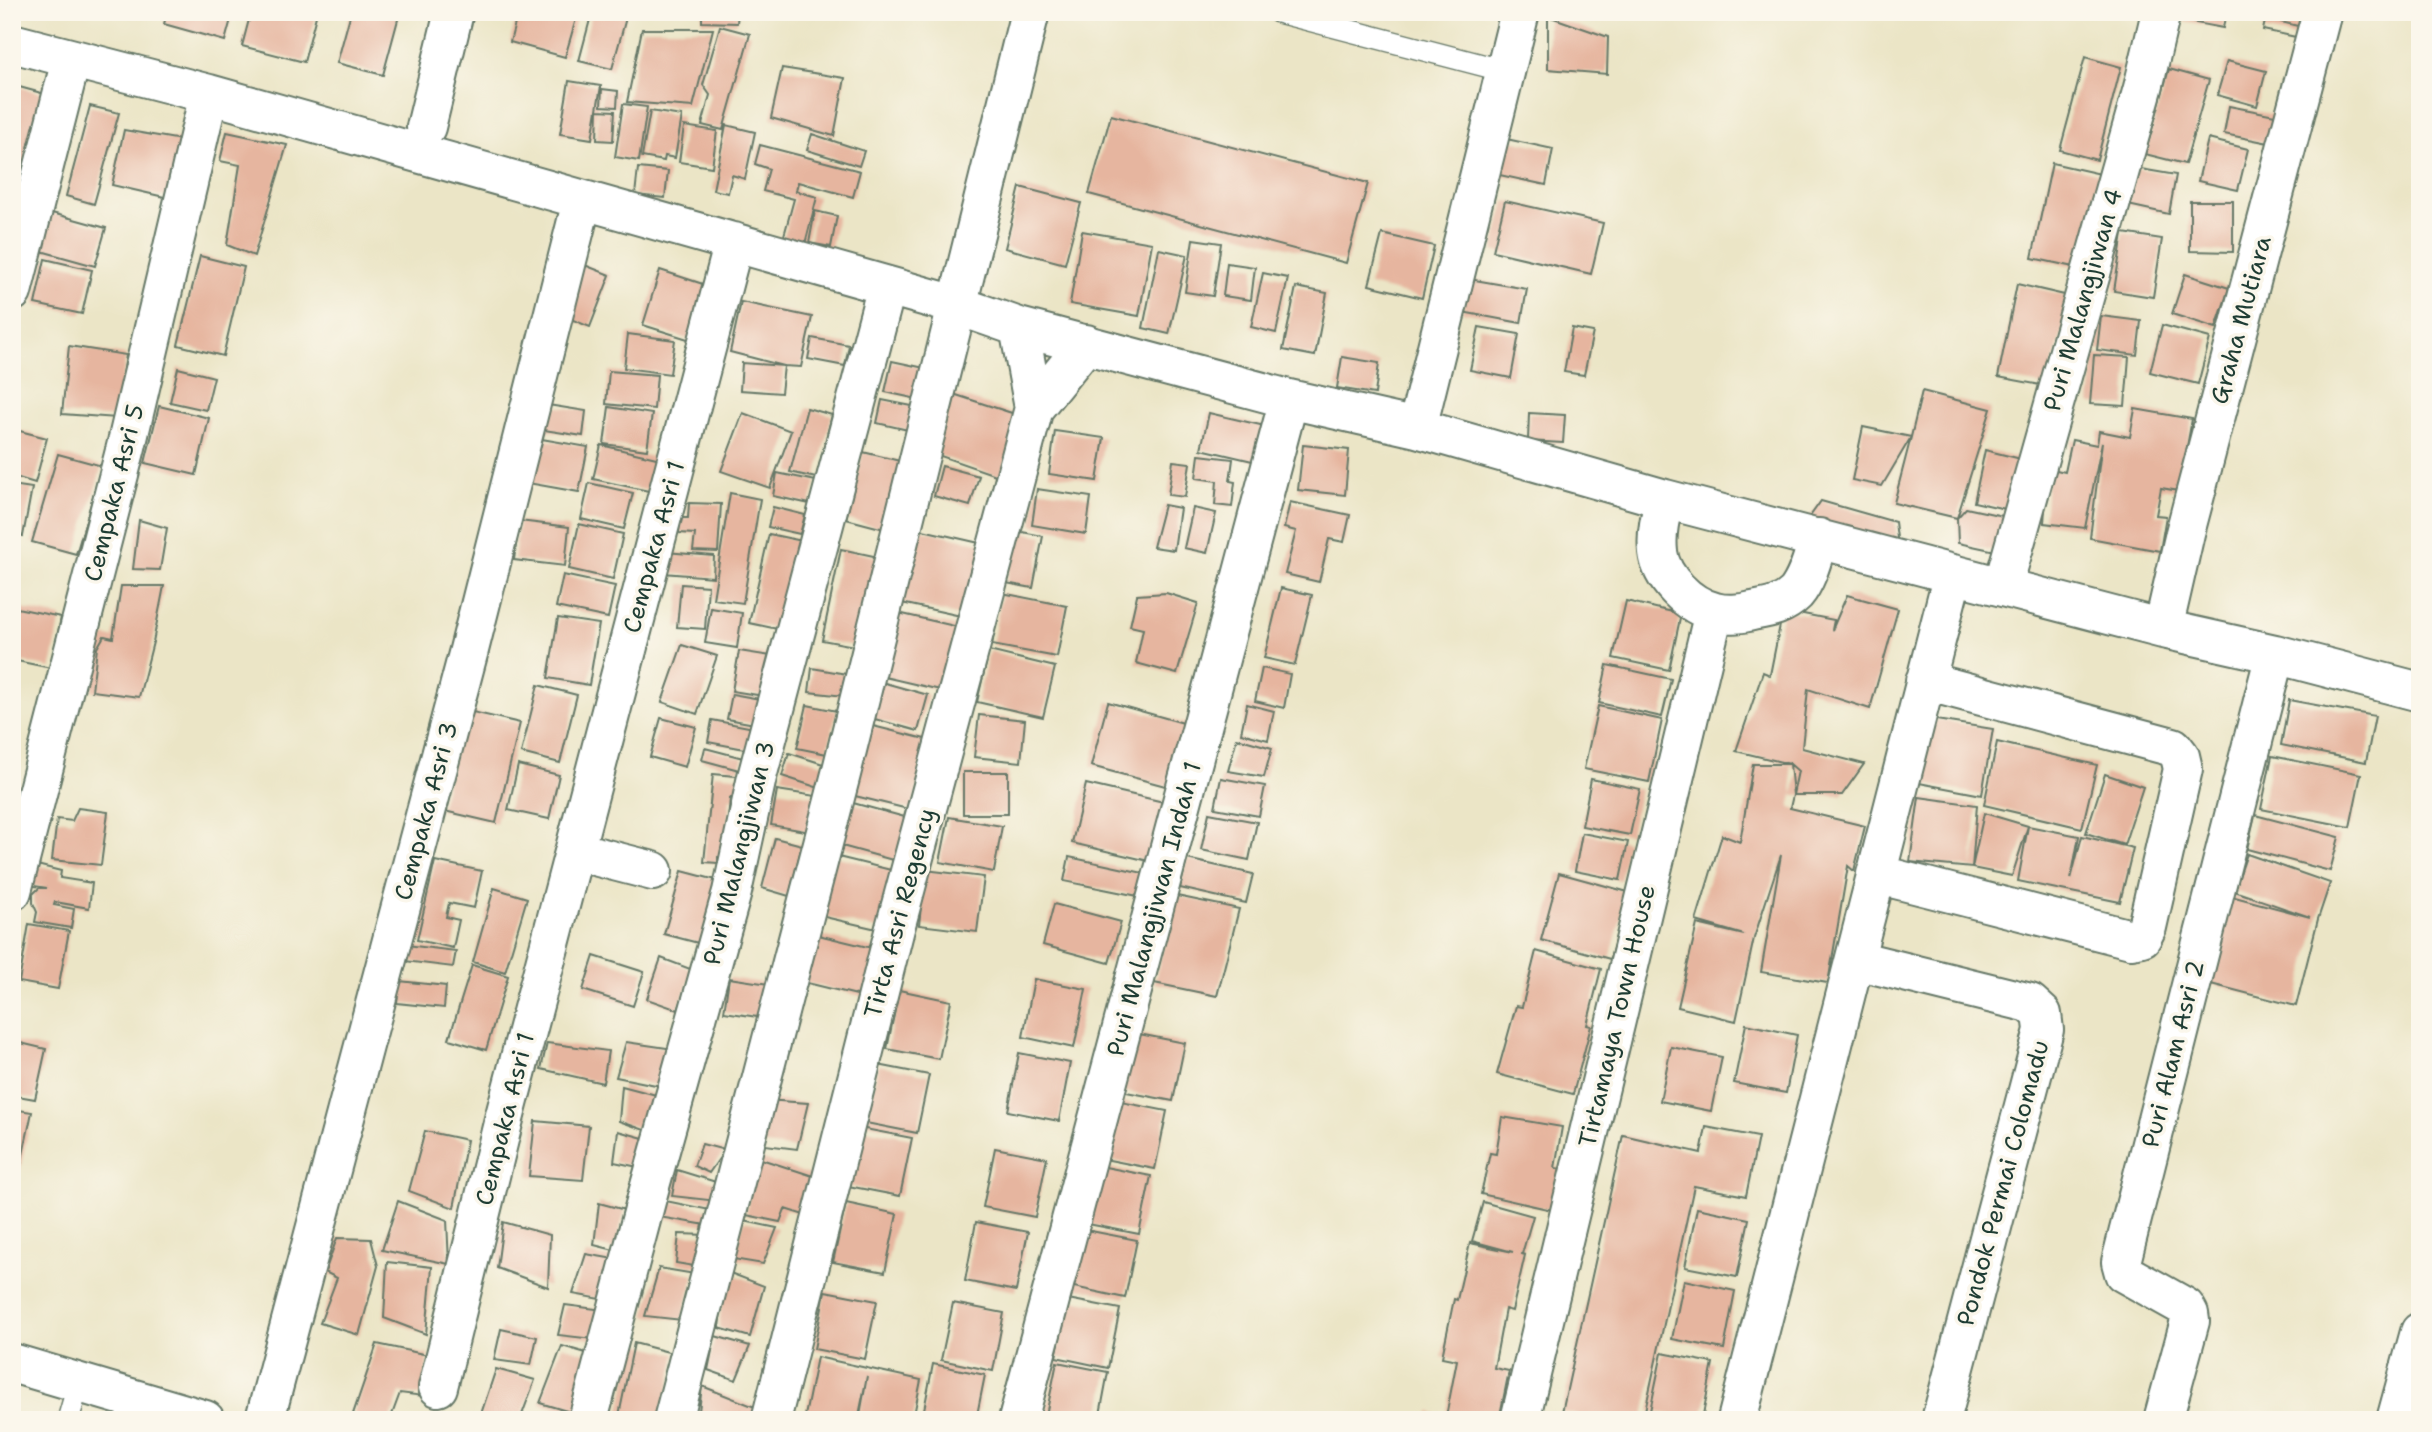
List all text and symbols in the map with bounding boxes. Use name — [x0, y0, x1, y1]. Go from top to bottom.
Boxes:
street label: Puri Malangjiwan 4 — [2036, 185, 2130, 415]
street label: Graha Mutiara — [2203, 232, 2279, 408]
street label: Cempaka Asri 5 — [77, 401, 151, 585]
street label: Cempaka Asri 1 — [616, 457, 692, 637]
street label: Cempaka Asri 3 — [387, 718, 465, 904]
street label: Puri Malangjiwan 3 — [696, 738, 782, 968]
street label: Puri Malangjiwan Indah 1 — [1099, 758, 1209, 1060]
street label: Tirta Asri Regency — [857, 805, 943, 1021]
street label: Tirtamaya Town House — [1571, 882, 1663, 1150]
street label: Puri Alam Asri 2 — [2134, 957, 2212, 1151]
street label: Cempaka Asri 1 — [468, 1029, 542, 1209]
street label: Pondok Permai Colomadu — [1949, 1037, 2057, 1329]

